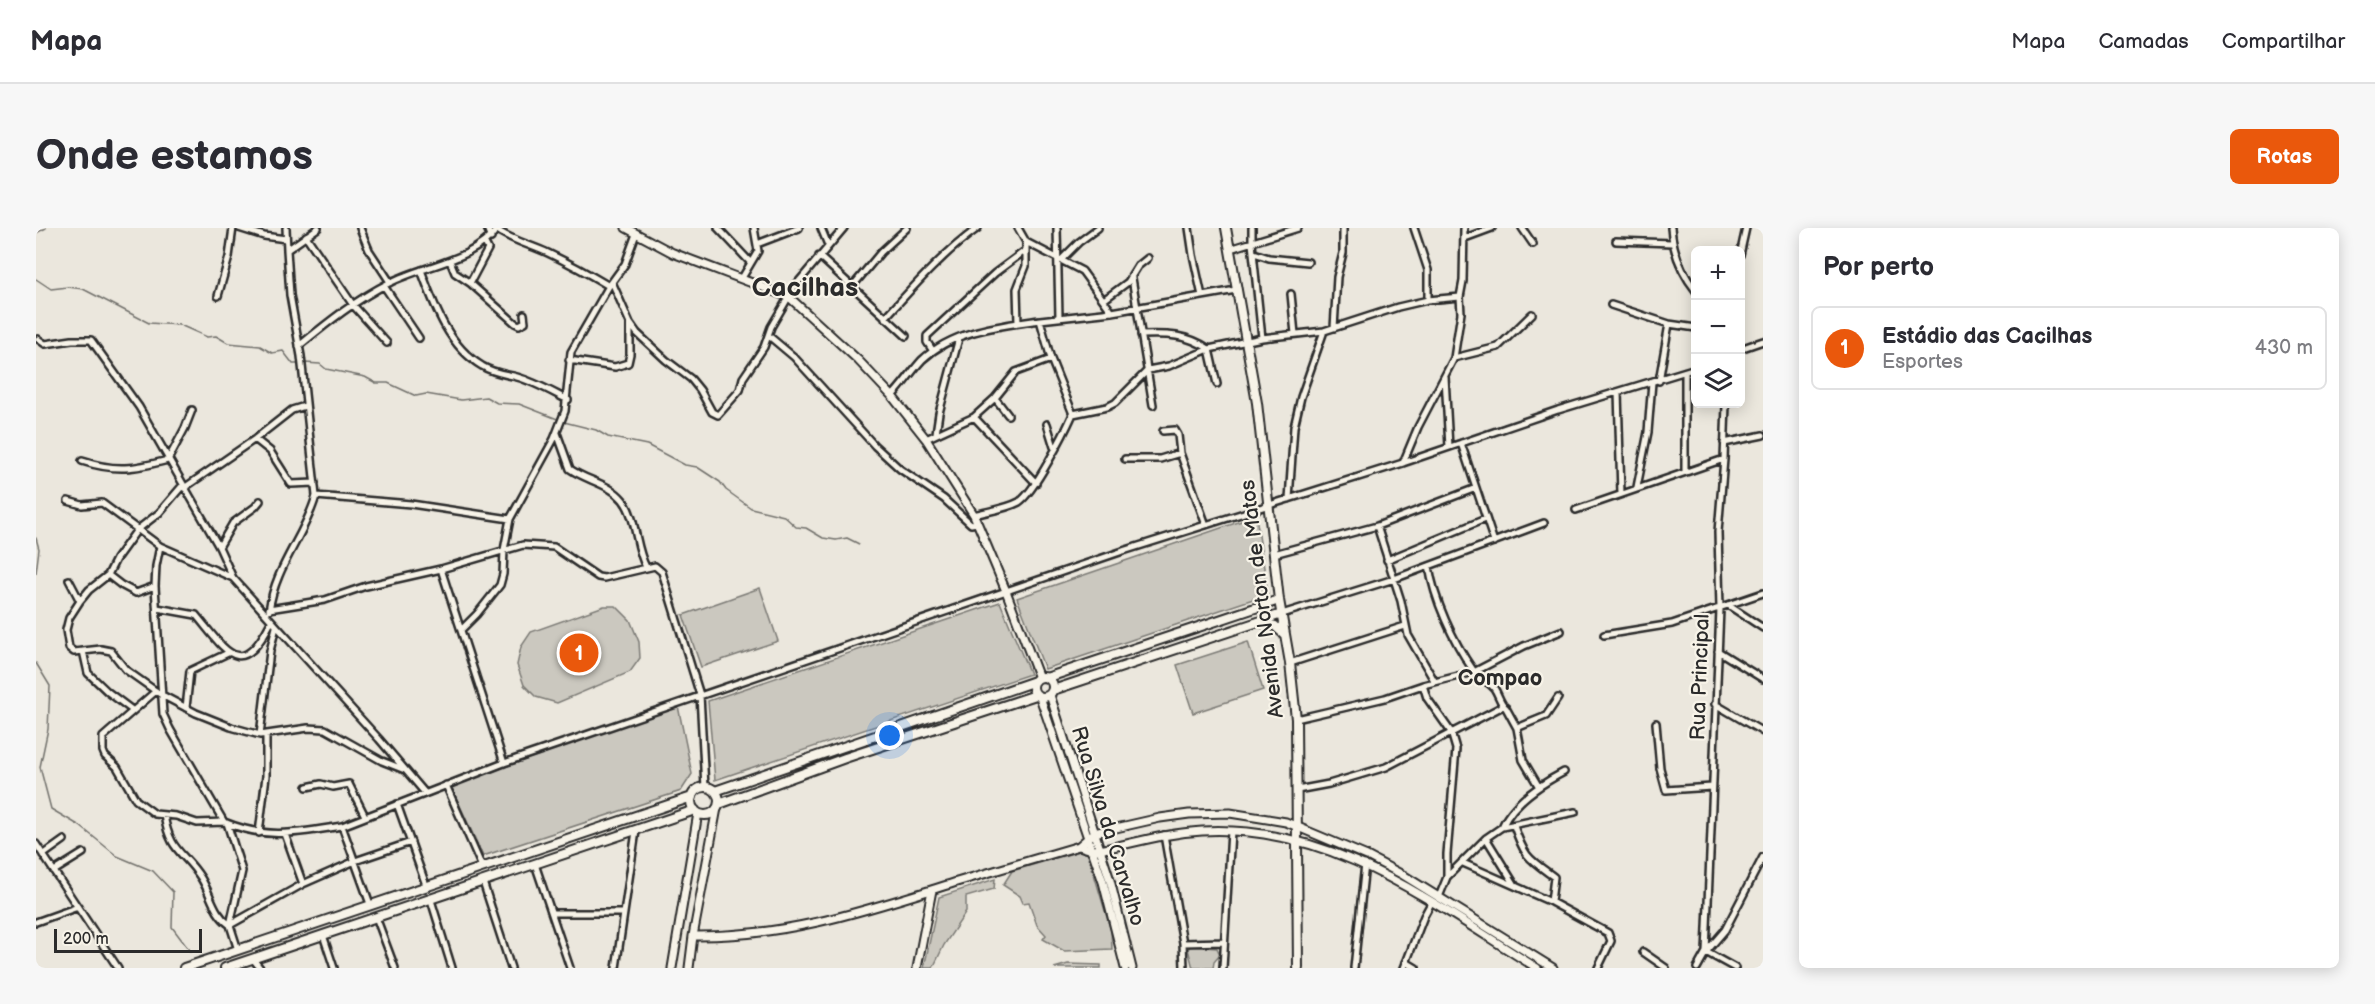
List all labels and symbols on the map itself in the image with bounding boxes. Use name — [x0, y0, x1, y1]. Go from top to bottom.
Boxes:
district label: Cacilhas — [752, 272, 858, 304]
street label: Avenida Norton de Matos — [1235, 478, 1289, 720]
street label: Rua Principal — [1685, 613, 1715, 741]
pin: 1 — [560, 630, 598, 676]
district label: Compao — [1458, 665, 1542, 692]
your location — [875, 721, 904, 750]
street label: Rua Silva da Carvalho — [1066, 723, 1150, 929]
scale bar — [54, 926, 202, 954]

